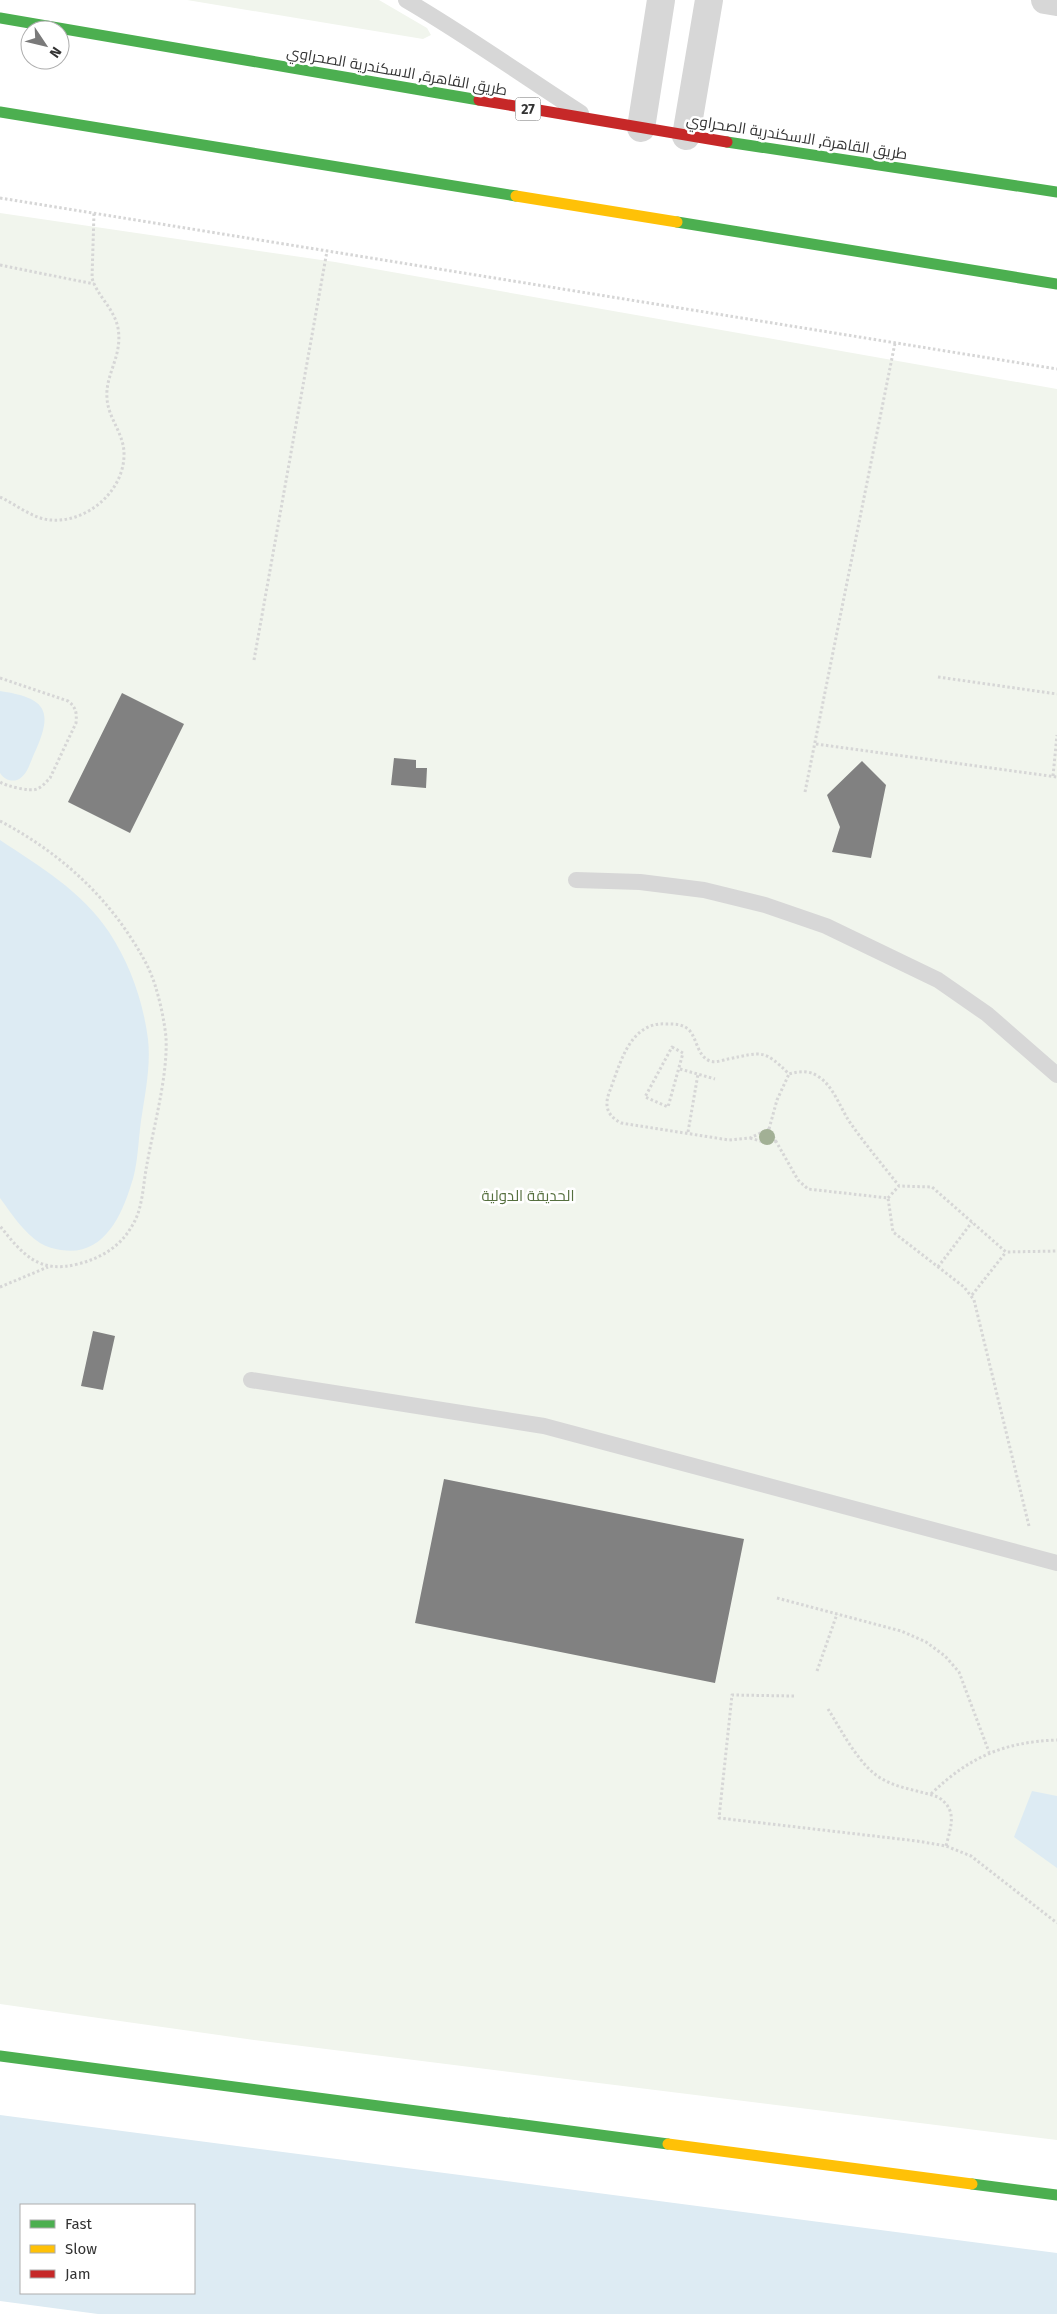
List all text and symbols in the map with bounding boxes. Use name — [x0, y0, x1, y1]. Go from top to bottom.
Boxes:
north arrow — [20, 20, 70, 70]
text: N — [46, 43, 65, 61]
street label: طريق القاهرة, الاسكندرية الصحراوي — [285, 43, 509, 102]
road number: 27 — [516, 98, 540, 120]
street label: طريق القاهرة, الاسكندرية الصحراوي — [685, 111, 909, 166]
park label: الحديقة الدولية — [481, 1187, 575, 1205]
legend — [20, 2204, 195, 2294]
text: Fast — [65, 2215, 92, 2233]
text: Slow — [65, 2240, 97, 2258]
text: Jam — [65, 2265, 91, 2283]

